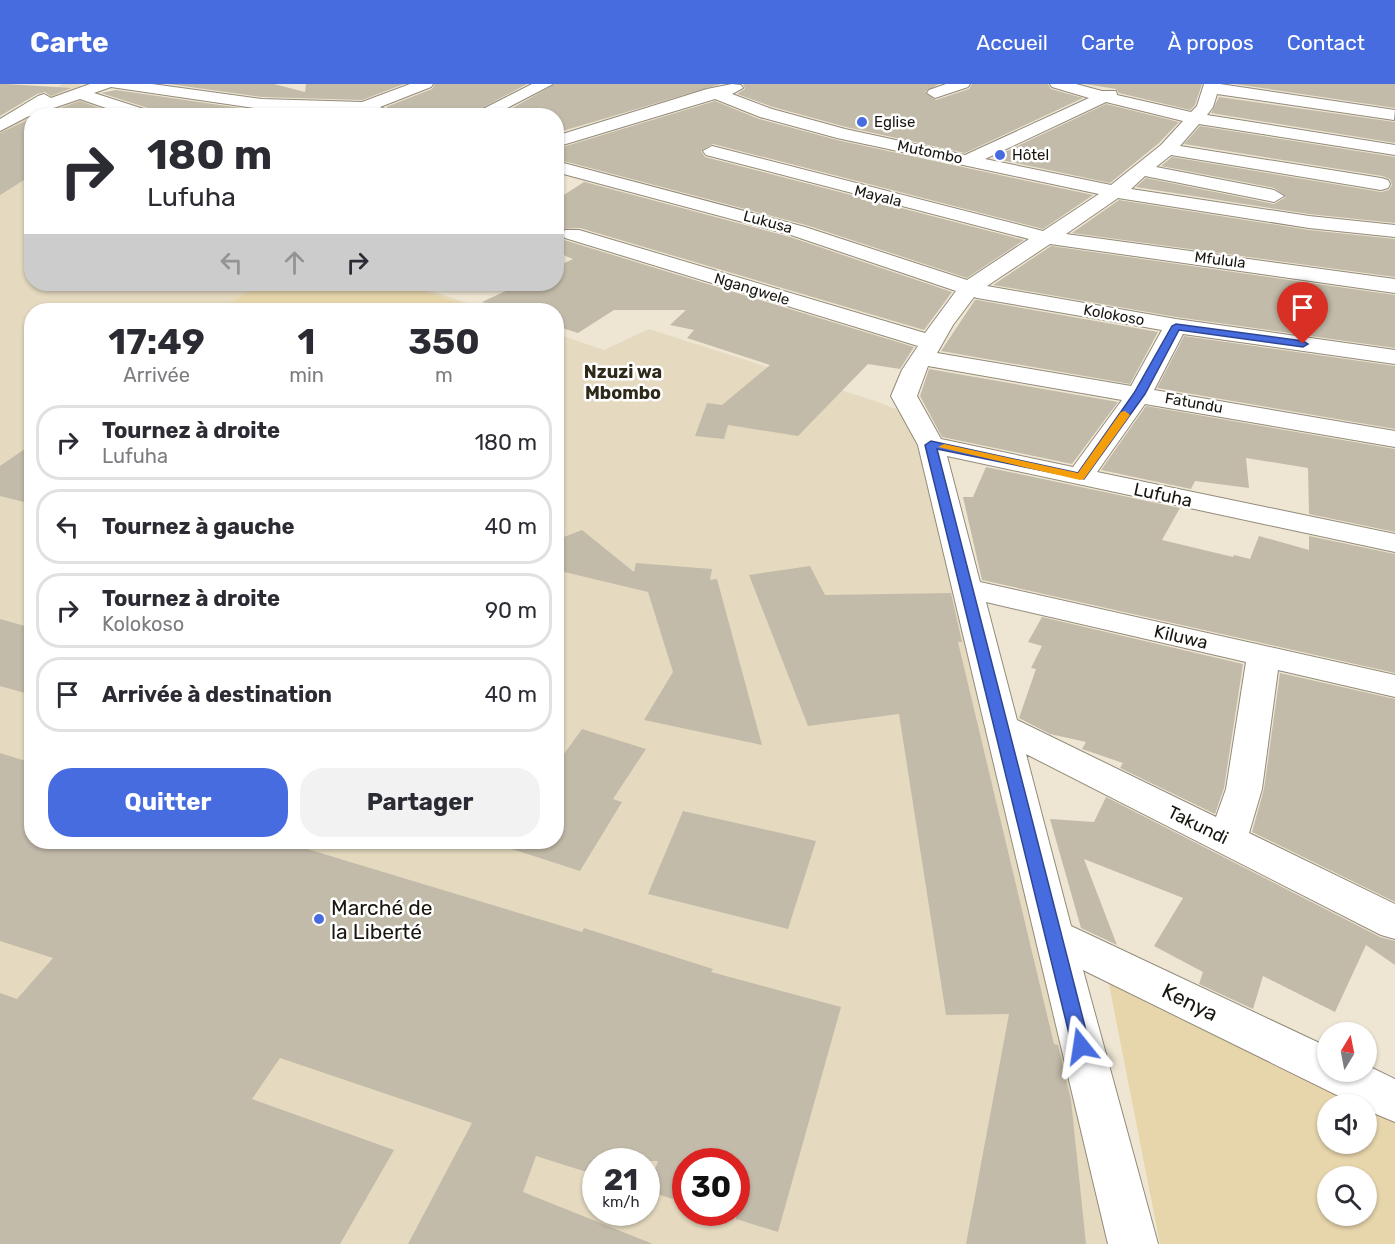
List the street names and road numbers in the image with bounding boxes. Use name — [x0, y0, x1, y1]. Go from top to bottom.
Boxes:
street label: Mutombo — [896, 136, 964, 168]
street label: Mayala — [852, 181, 904, 211]
street label: Lukusa — [742, 207, 794, 237]
street label: Mfulula — [1193, 248, 1247, 272]
street label: Ngangwele — [712, 269, 792, 309]
street label: Kolokoso — [1082, 301, 1146, 329]
street label: Fatundu — [1164, 389, 1224, 417]
street label: Lufuha — [1132, 478, 1194, 512]
street label: Kiluwa — [1152, 620, 1210, 654]
street label: Takundi — [1164, 801, 1232, 849]
street label: Kenya — [1158, 978, 1222, 1026]

